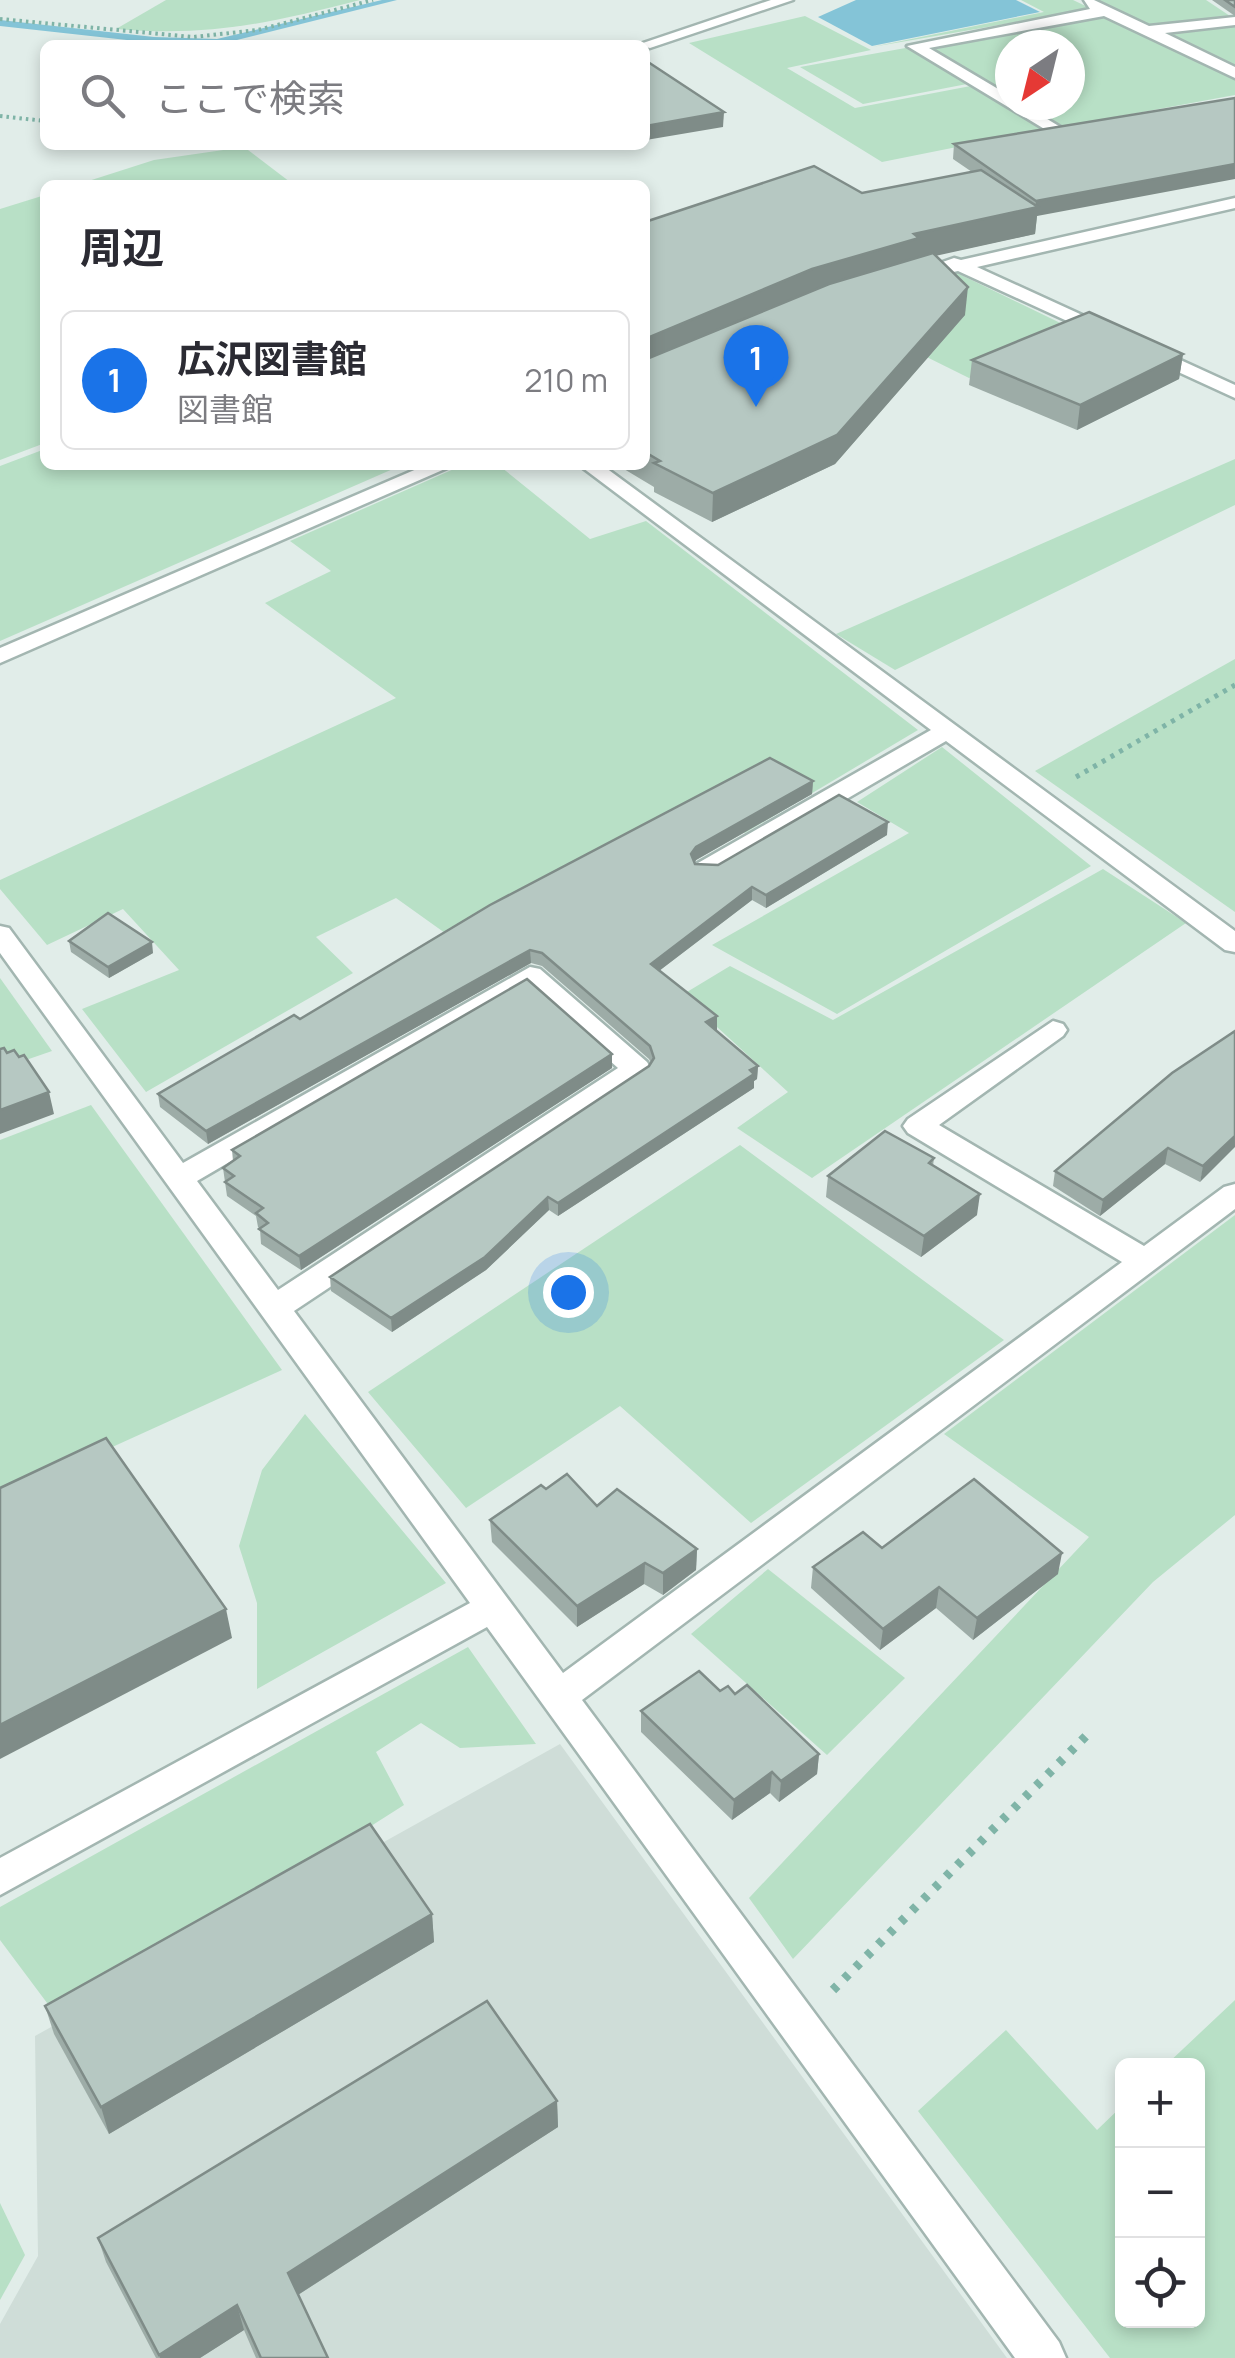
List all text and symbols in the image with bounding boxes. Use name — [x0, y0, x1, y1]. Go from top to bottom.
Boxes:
north arrow — [995, 30, 1085, 120]
search box — [40, 40, 650, 150]
icon: search — [75, 68, 130, 123]
text: ここで検索 — [155, 71, 345, 123]
text: 周辺 — [80, 218, 164, 276]
pin: 1 — [724, 324, 788, 407]
text: 広沢図書館 — [177, 332, 367, 384]
text: 1 — [107, 358, 122, 402]
text: 210 m — [524, 358, 608, 402]
text: 図書館 — [177, 387, 273, 431]
your location — [543, 1267, 594, 1318]
map controls — [1115, 2058, 1205, 2328]
button: + — [1115, 2058, 1205, 2148]
button: − — [1115, 2148, 1205, 2238]
button: locate — [1115, 2238, 1205, 2328]

